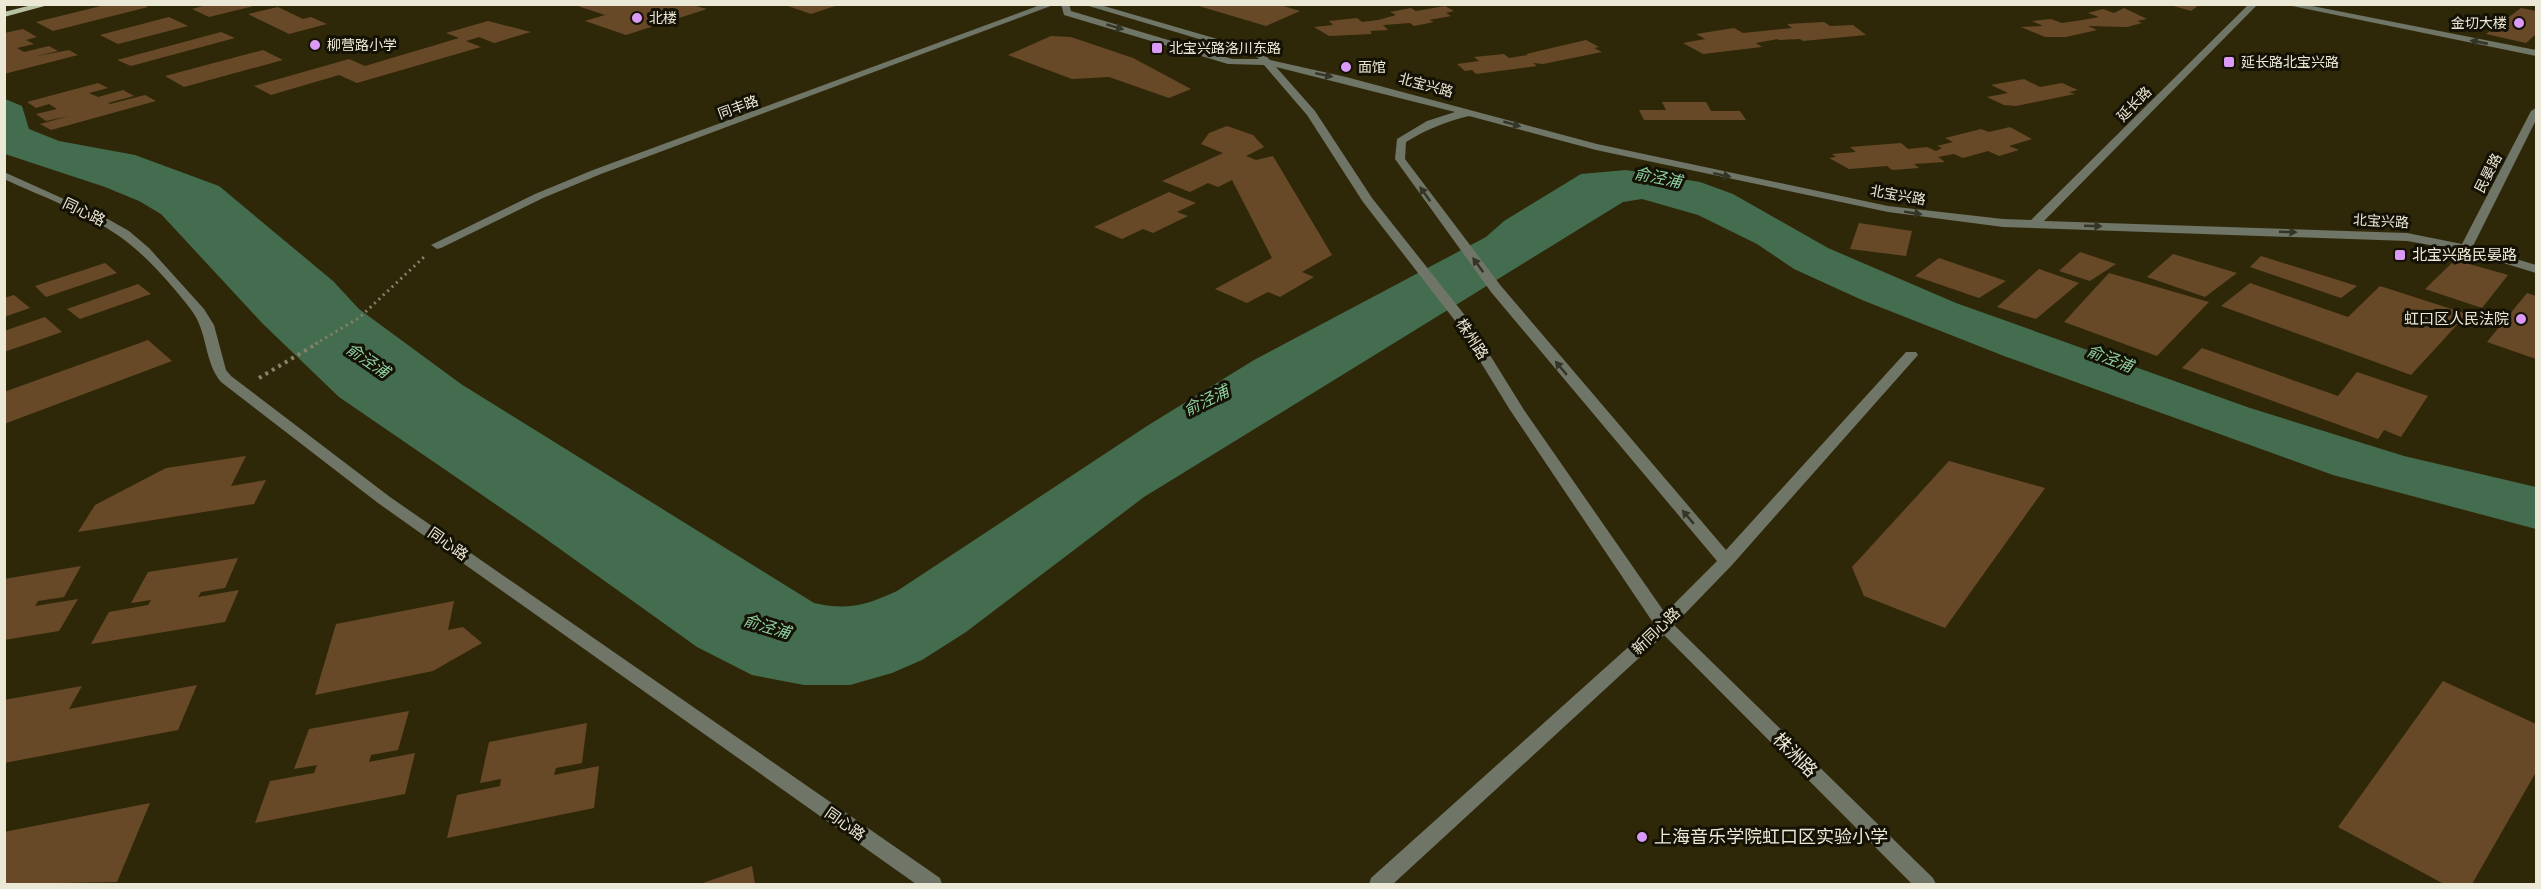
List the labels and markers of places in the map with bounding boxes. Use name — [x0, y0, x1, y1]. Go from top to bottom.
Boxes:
place label: 北楼 — [649, 10, 677, 27]
marker: 北楼 — [630, 11, 644, 25]
place label: 金切大楼 — [2451, 15, 2507, 32]
marker: 金切大楼 — [2512, 16, 2526, 30]
place label: 柳营路小学 — [327, 37, 397, 54]
marker: 柳营路小学 — [308, 38, 322, 52]
place label: 北宝兴路洛川东路 — [1169, 40, 1281, 57]
marker: 北宝兴路洛川东路 — [1150, 41, 1164, 55]
place label: 延长路北宝兴路 — [2241, 54, 2339, 71]
marker: 延长路北宝兴路 — [2222, 55, 2236, 69]
place label: 面馆 — [1358, 59, 1386, 76]
marker: 面馆 — [1339, 60, 1353, 74]
place label: 北宝兴路民晏路 — [2412, 246, 2517, 264]
marker: 北宝兴路民晏路 — [2393, 248, 2407, 262]
place label: 虹口区人民法院 — [2404, 310, 2509, 328]
marker: 虹口区人民法院 — [2514, 312, 2528, 326]
place label: 上海音乐学院虹口区实验小学 — [1654, 826, 1888, 848]
marker: 上海音乐学院虹口区实验小学 — [1635, 830, 1649, 844]

